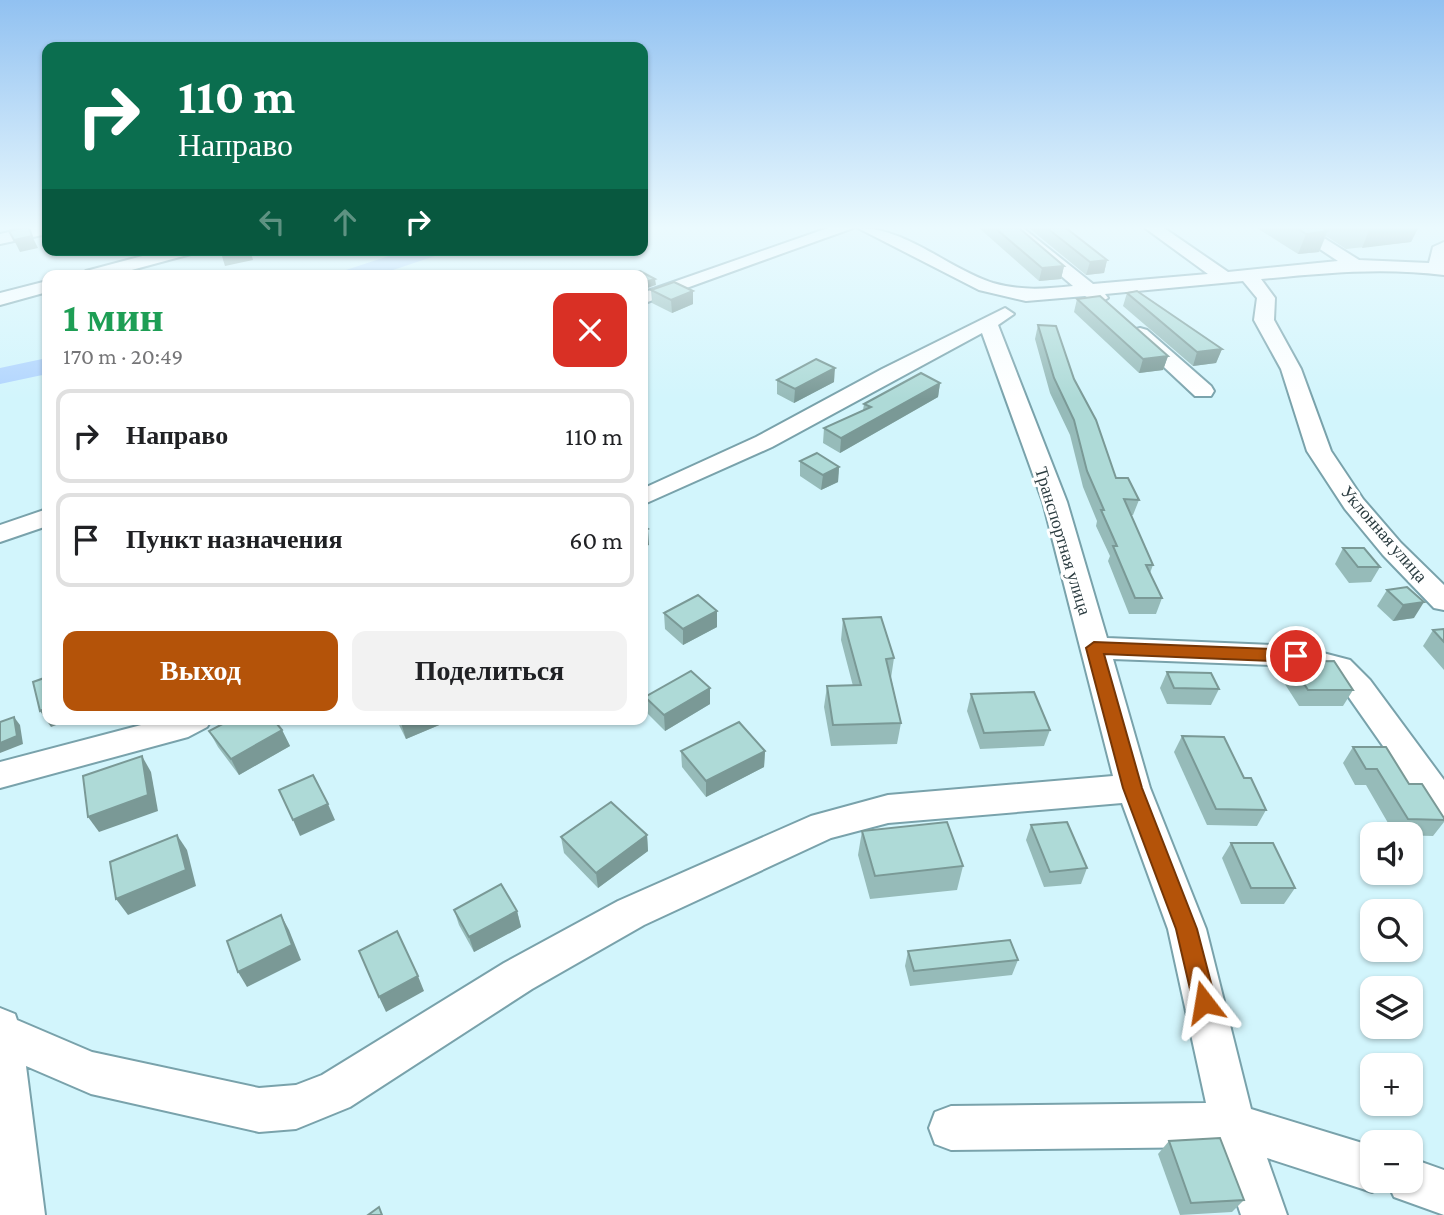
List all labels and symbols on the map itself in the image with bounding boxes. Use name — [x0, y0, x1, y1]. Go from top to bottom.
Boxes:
street label: Транспортная улица — [1031, 464, 1095, 618]
street label: Уклонная улица — [1337, 482, 1431, 586]
pin — [1266, 626, 1326, 686]
position arrow — [1167, 965, 1241, 1039]

